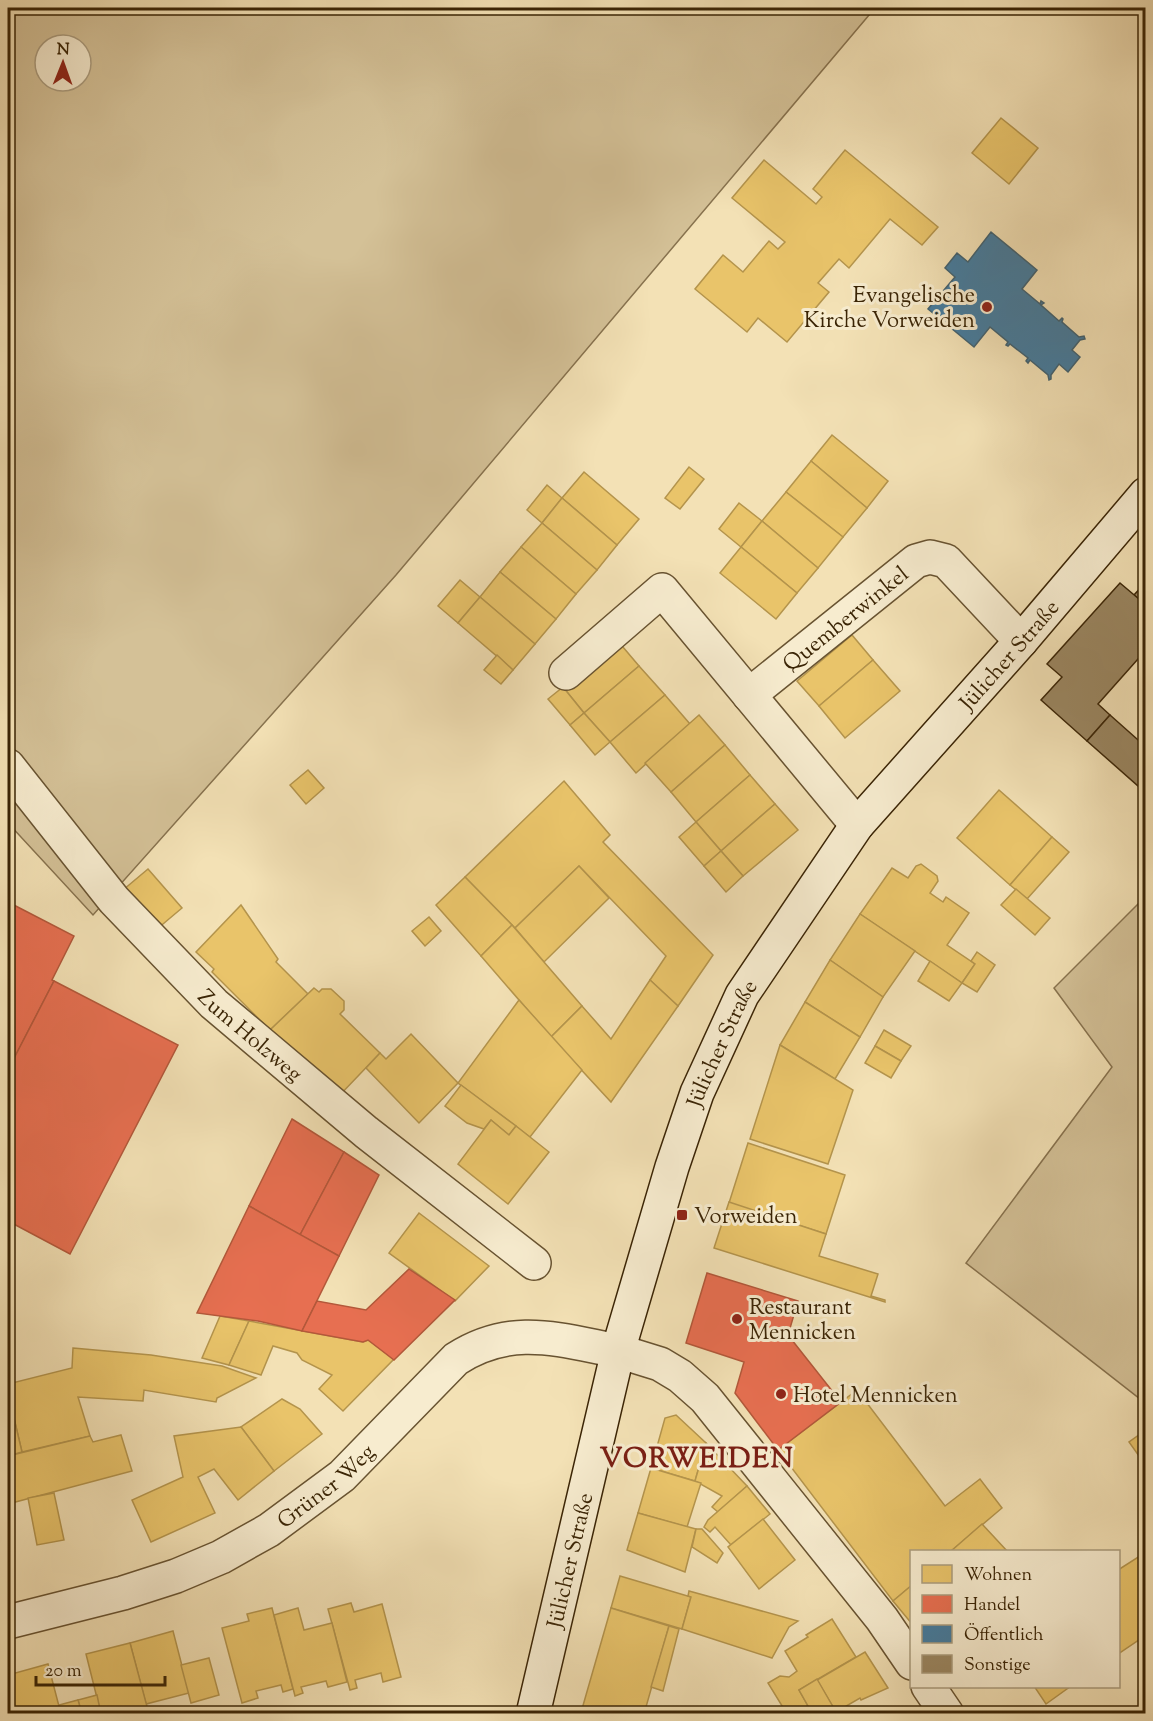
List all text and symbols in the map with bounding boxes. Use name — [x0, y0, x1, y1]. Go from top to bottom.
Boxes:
north arrow — [33, 33, 93, 93]
text: N — [57, 39, 70, 62]
place label: Evangelische Kirche Vorweiden — [804, 281, 975, 338]
marker: Evangelische Kirche Vorweiden — [980, 300, 994, 314]
street label: Quemberwinkel — [777, 560, 917, 681]
street label: Jülicher Straße — [953, 594, 1068, 720]
street label: Jülicher Straße — [680, 974, 767, 1113]
street label: Zum Holzweg — [189, 983, 308, 1091]
place label: Vorweiden — [694, 1202, 798, 1234]
marker: Vorweiden — [675, 1208, 689, 1222]
place label: Restaurant Mennicken — [749, 1293, 856, 1350]
marker: Restaurant Mennicken — [730, 1312, 744, 1326]
place label: Hotel Mennicken — [793, 1381, 958, 1413]
marker: Hotel Mennicken — [774, 1387, 788, 1401]
street label: Grüner Weg — [271, 1438, 384, 1538]
district label: VORWEIDEN — [600, 1440, 794, 1480]
street label: Jülicher Straße — [540, 1490, 603, 1633]
legend — [910, 1550, 1120, 1688]
text: Wohnen — [964, 1563, 1032, 1589]
text: Handel — [964, 1593, 1020, 1619]
text: Öffentlich — [964, 1623, 1044, 1649]
scale bar — [36, 1649, 165, 1687]
text: Sonstige — [964, 1653, 1031, 1679]
text: 20 m — [45, 1659, 82, 1685]

